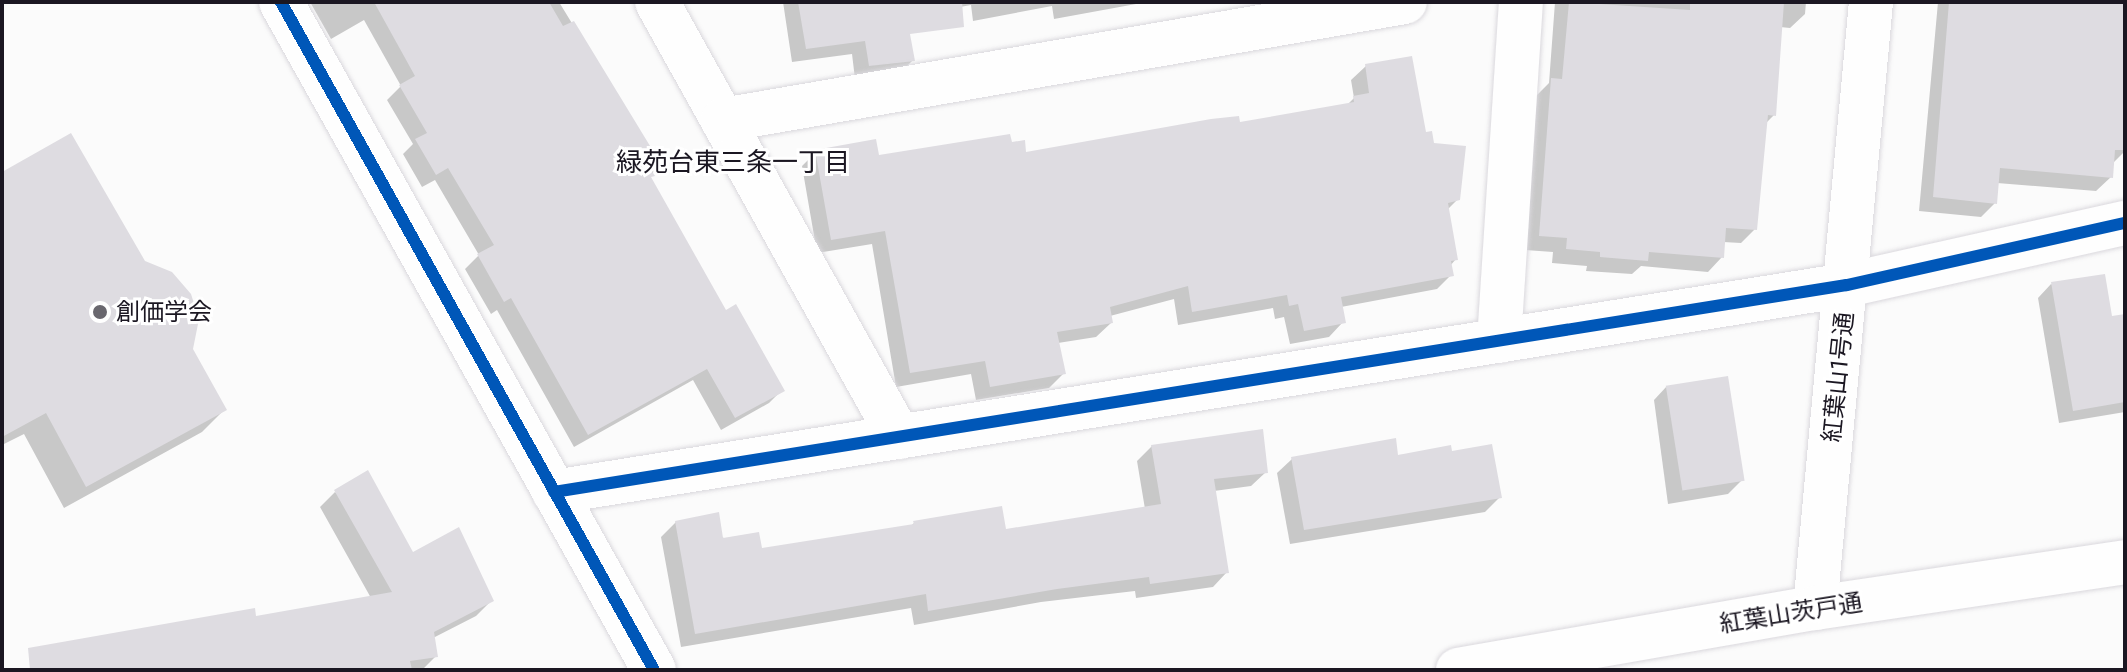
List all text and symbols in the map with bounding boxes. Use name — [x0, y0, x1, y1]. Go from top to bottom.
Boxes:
district label: 緑苑台東三条一丁目 — [616, 147, 850, 179]
place label: 創価学会 — [116, 298, 212, 326]
marker: 創価学会 — [91, 303, 109, 321]
street label: 紅葉山1号通 — [1817, 310, 1859, 444]
street label: 紅葉山茨戸通 — [1718, 588, 1864, 638]

